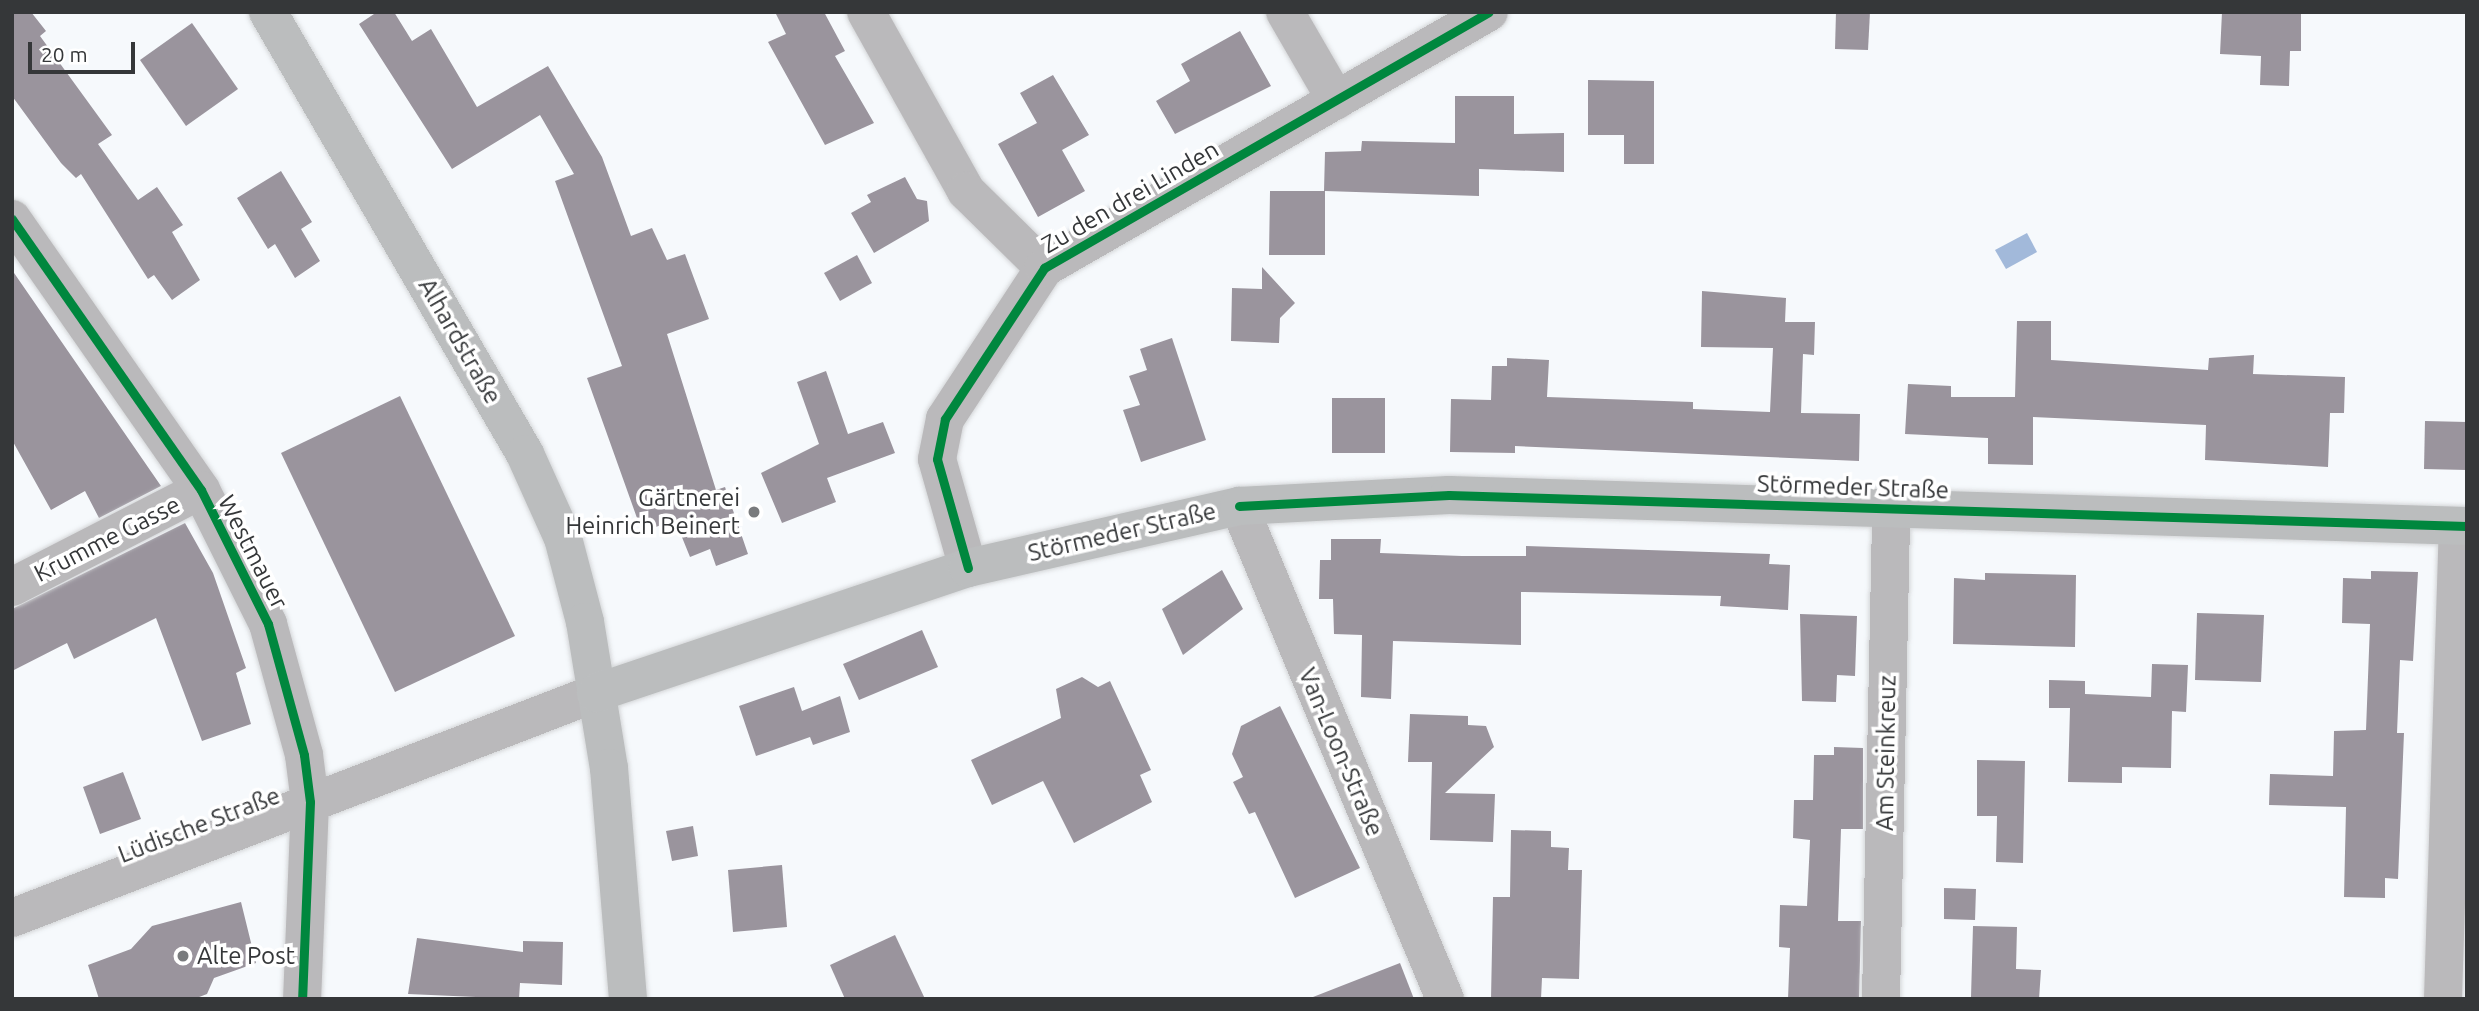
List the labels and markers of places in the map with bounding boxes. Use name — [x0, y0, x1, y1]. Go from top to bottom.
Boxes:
place label: Gärtnerei Heinrich Beinert — [565, 484, 740, 540]
marker: Gärtnerei Heinrich Beinert — [746, 504, 762, 520]
place label: Alte Post — [197, 942, 295, 970]
marker: Alte Post — [175, 948, 191, 964]

